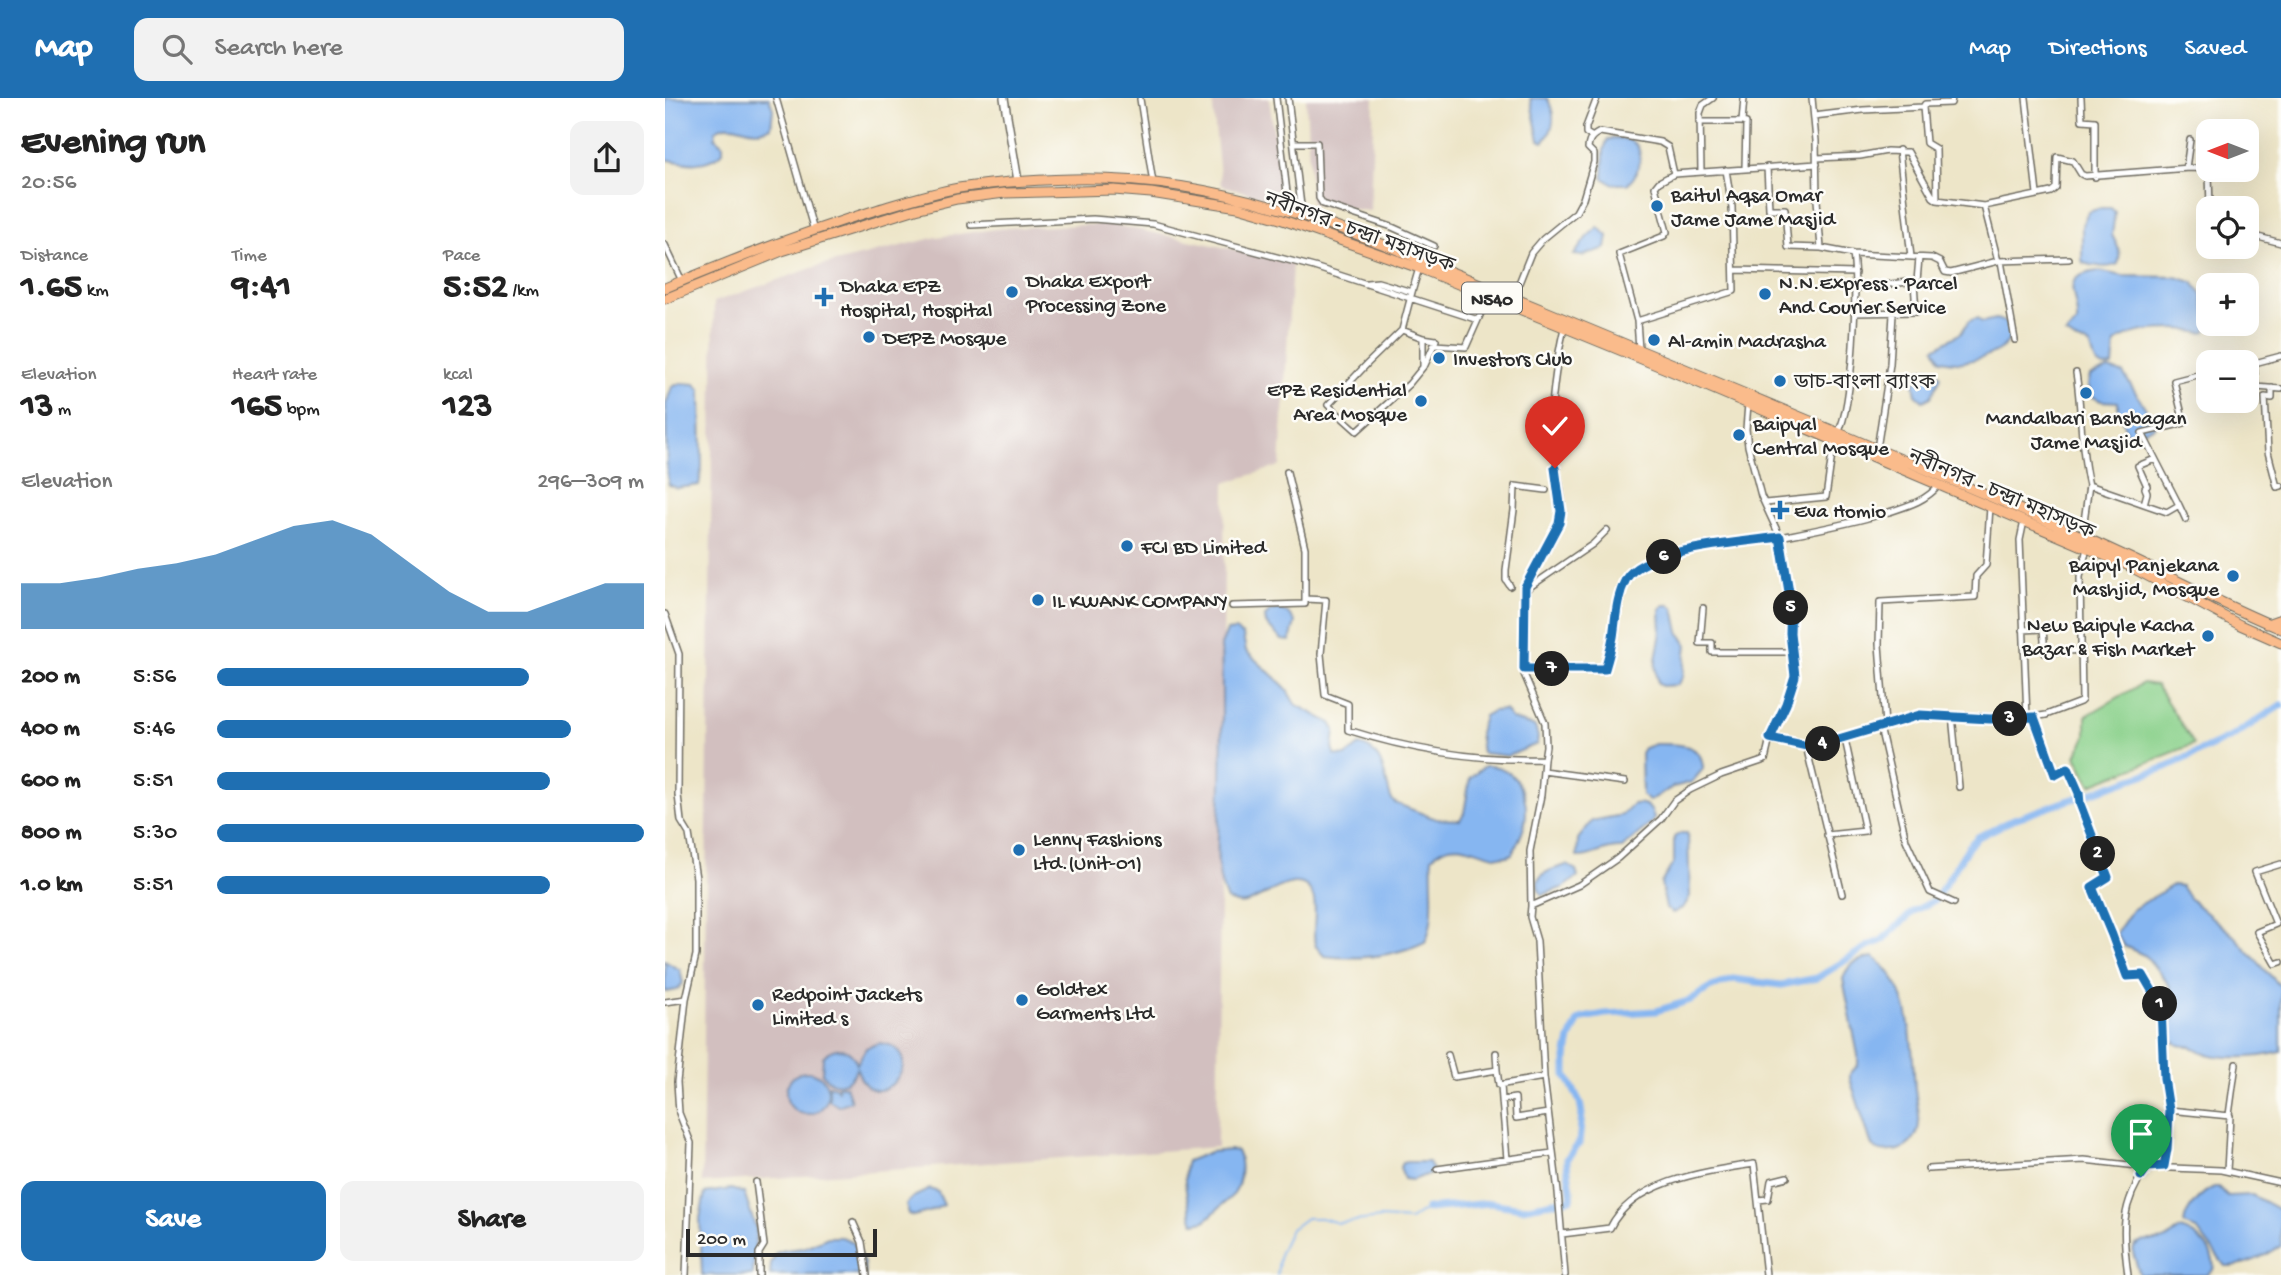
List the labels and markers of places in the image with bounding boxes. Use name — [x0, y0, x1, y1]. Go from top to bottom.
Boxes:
place label: Baitul Aqsa Omar Jame Jame Masjid — [1670, 185, 1837, 234]
marker: Baitul Aqsa Omar Jame Jame Masjid — [1649, 198, 1665, 214]
place label: Dhaka Export Processing Zone — [1024, 271, 1167, 320]
place label: N.N.Express . Parcel And Courier Service — [1779, 273, 1958, 322]
place label: Dhaka EPZ Hospital, Hospital — [838, 276, 992, 325]
marker: Dhaka Export Processing Zone — [1004, 284, 1020, 300]
marker: N.N.Express . Parcel And Courier Service — [1757, 286, 1773, 302]
marker: Dhaka EPZ Hospital, Hospital — [814, 287, 834, 307]
place label: DEPZ Mosque — [881, 328, 1008, 353]
marker: DEPZ Mosque — [861, 329, 877, 345]
place label: Al-amin Madrasha — [1668, 331, 1827, 356]
marker: Al-amin Madrasha — [1646, 332, 1662, 348]
place label: Investors Club — [1453, 349, 1572, 374]
marker: Investors Club — [1431, 350, 1447, 366]
place label: ডাচ-বাংলা ব্যাংক — [1793, 372, 1937, 397]
marker: ডাচ-বাংলা ব্যাংক — [1772, 373, 1788, 389]
place label: EPZ Residential Area Mosque — [1267, 380, 1408, 429]
marker: Mandalbari Bansbagan Jame Masjid — [2078, 385, 2094, 401]
marker: EPZ Residential Area Mosque — [1413, 393, 1429, 409]
pin — [1525, 396, 1585, 468]
place label: Mandalbari Bansbagan Jame Masjid — [1986, 408, 2186, 457]
place label: Baipyal Central Mosque — [1752, 414, 1890, 463]
marker: Baipyal Central Mosque — [1731, 427, 1747, 443]
place label: Eva Homio — [1794, 501, 1886, 526]
marker: Eva Homio — [1772, 502, 1788, 518]
place label: FCI BD Limited — [1140, 537, 1268, 562]
marker: FCI BD Limited — [1119, 538, 1135, 554]
pin: 6 — [1647, 540, 1681, 574]
place label: Baipyl Panjekana Mashjid, Mosque — [2068, 555, 2220, 604]
marker: Baipyl Panjekana Mashjid, Mosque — [2225, 568, 2241, 584]
pin: 5 — [1773, 590, 1809, 626]
place label: IL KWANK COMPANY — [1052, 591, 1228, 616]
marker: IL KWANK COMPANY — [1030, 592, 1046, 608]
place label: New Baipyle Kacha Bazar & Fish Market — [2021, 615, 2196, 664]
marker: New Baipyle Kacha Bazar & Fish Market — [2200, 628, 2216, 644]
pin: 7 — [1535, 652, 1569, 686]
pin: 3 — [1993, 702, 2027, 736]
pin: 4 — [1805, 726, 1841, 762]
place label: Lenny Fashions Ltd.(Unit-01) — [1033, 829, 1163, 878]
pin: 2 — [2081, 836, 2115, 872]
marker: Lenny Fashions Ltd.(Unit-01) — [1011, 842, 1027, 858]
place label: Goldtex Garments Ltd — [1036, 979, 1156, 1028]
place label: Redpoint Jackets Limited s — [772, 984, 923, 1033]
pin: 1 — [2143, 986, 2177, 1021]
marker: Goldtex Garments Ltd — [1014, 992, 1030, 1008]
marker: Redpoint Jackets Limited s — [750, 997, 766, 1013]
pin — [2111, 1104, 2171, 1176]

